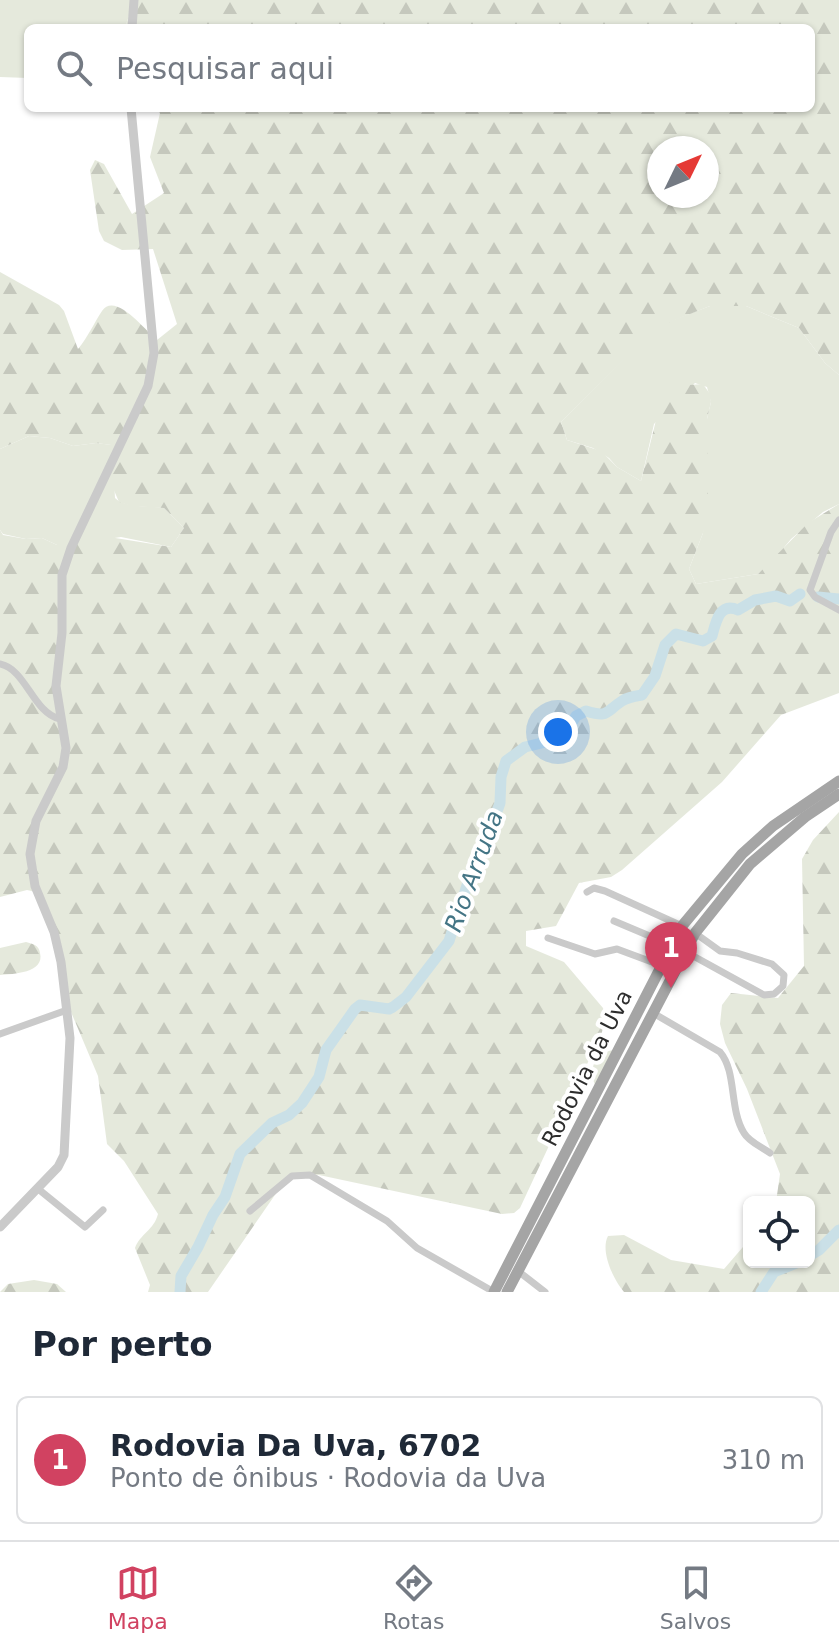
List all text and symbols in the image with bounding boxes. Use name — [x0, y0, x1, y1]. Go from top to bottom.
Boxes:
search box — [24, 24, 815, 112]
icon: search — [52, 46, 96, 90]
text: Pesquisar aqui — [116, 51, 334, 86]
north arrow — [647, 136, 719, 208]
your location — [538, 712, 578, 752]
water label: Rio Arruda — [439, 807, 509, 935]
pin: 1 — [645, 922, 697, 988]
street label: Rodovia da Uva — [537, 986, 637, 1150]
map controls — [743, 1196, 815, 1268]
button: locate — [743, 1196, 815, 1268]
text: Por perto — [32, 1324, 213, 1364]
text: Rodovia Da Uva, 6702 — [110, 1428, 481, 1463]
text: 1 — [51, 1445, 69, 1475]
text: 310 m — [722, 1445, 805, 1475]
text: Ponto de ônibus · Rodovia da Uva — [110, 1463, 546, 1493]
tab: Mapa — [108, 1561, 168, 1634]
tab: Rotas — [383, 1561, 444, 1634]
tab: Salvos — [660, 1561, 731, 1634]

